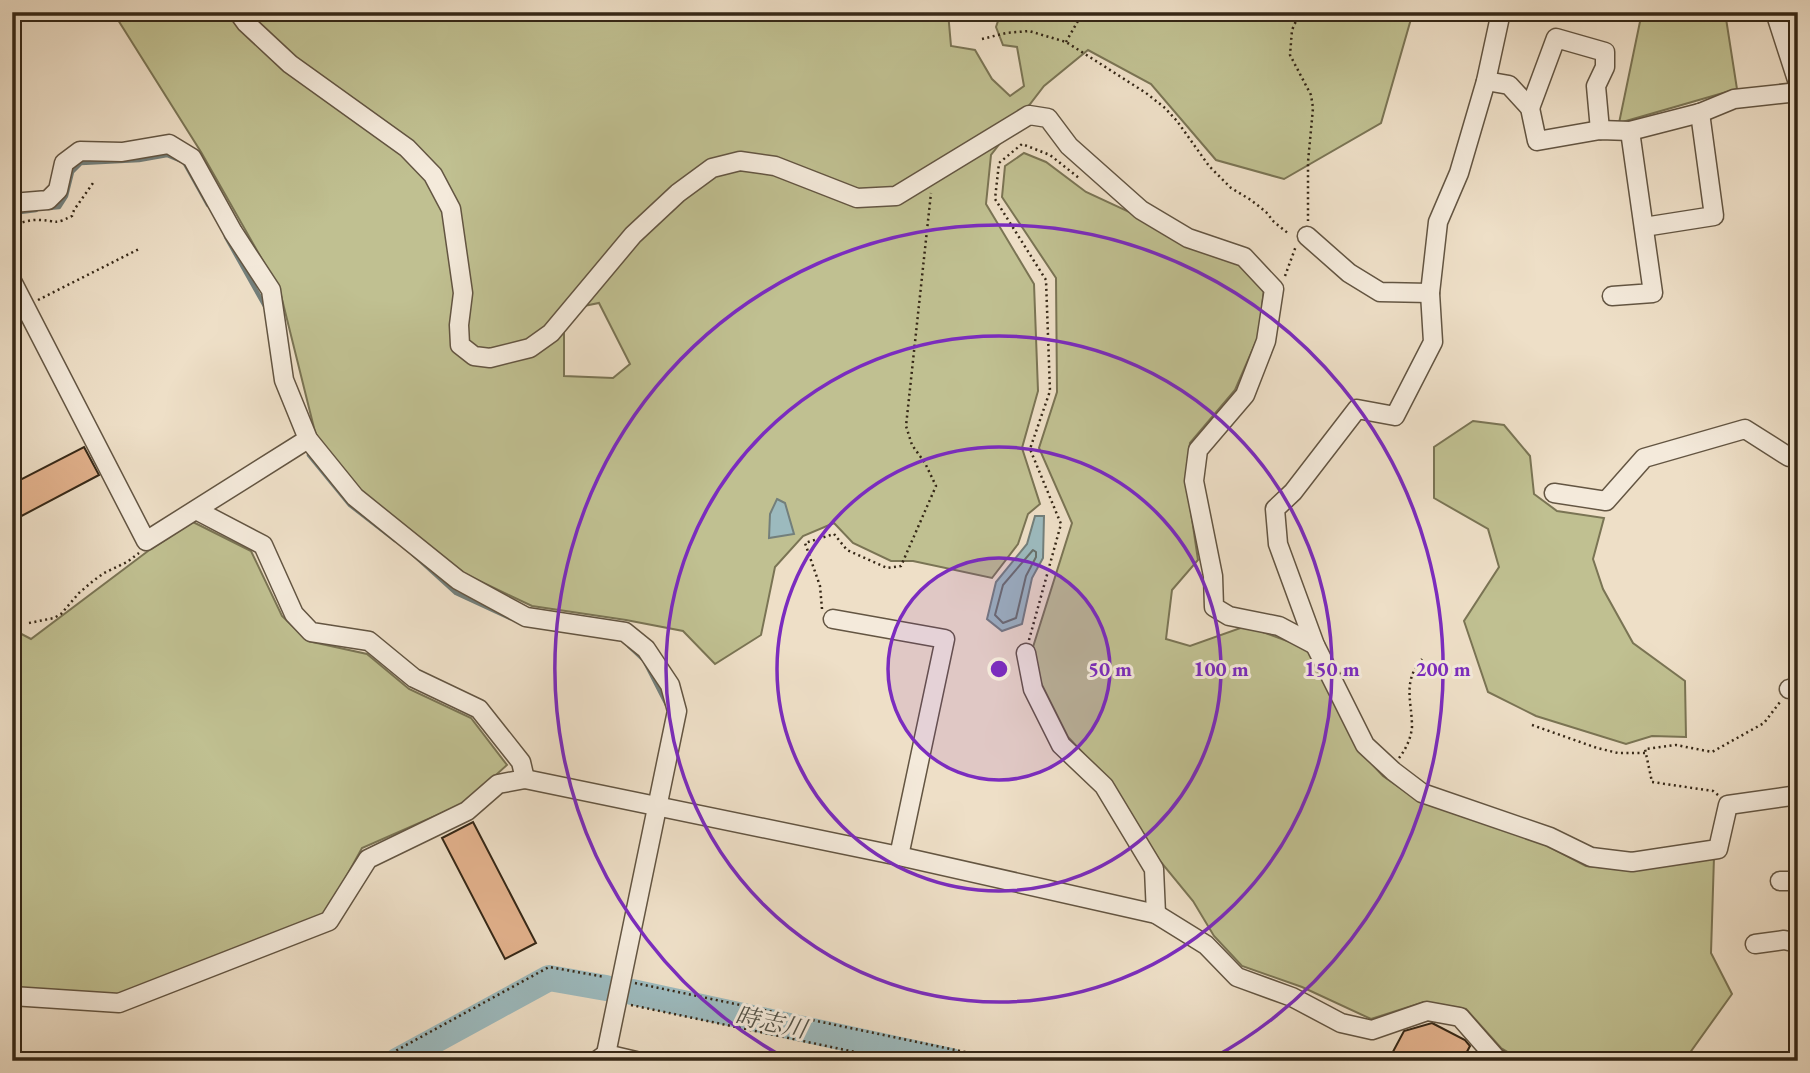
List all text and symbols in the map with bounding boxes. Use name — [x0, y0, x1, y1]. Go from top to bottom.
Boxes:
text: 50 m — [1088, 655, 1132, 682]
text: 100 m — [1193, 655, 1249, 682]
text: 150 m — [1304, 655, 1360, 682]
text: 200 m — [1415, 655, 1471, 682]
centre of rings — [987, 657, 1011, 681]
water label: 時志川 — [733, 999, 812, 1045]

